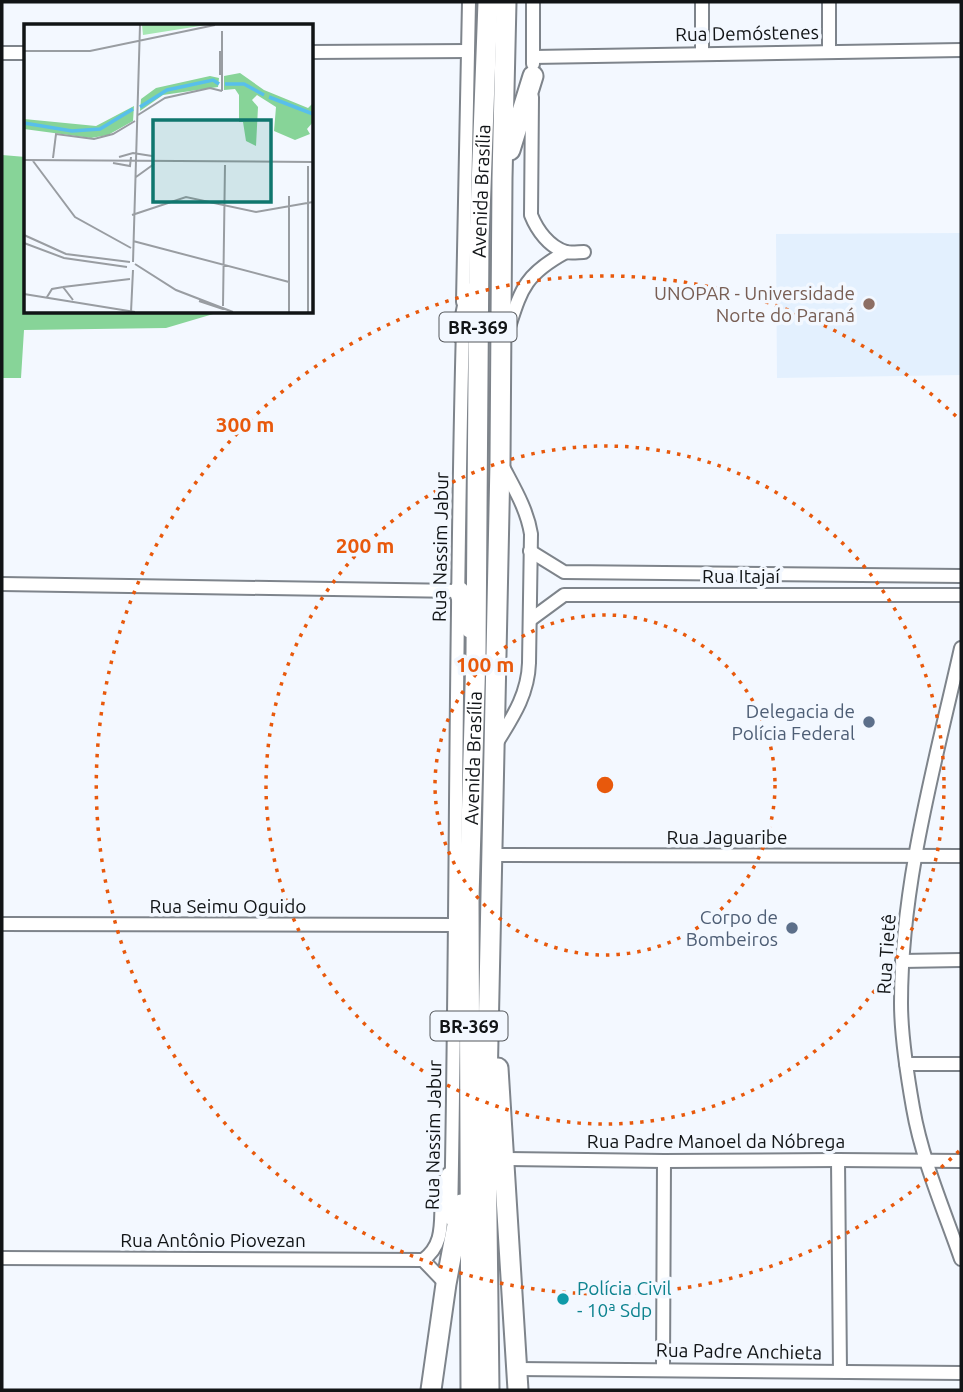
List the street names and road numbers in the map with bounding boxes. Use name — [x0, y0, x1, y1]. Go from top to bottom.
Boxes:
street label: Rua Demóstenes — [675, 21, 819, 45]
street label: Avenida Brasília — [468, 124, 494, 258]
road number: BR-369 — [440, 312, 516, 342]
street label: Rua Nassim Jabur — [428, 472, 452, 622]
street label: Rua Itajaí — [702, 565, 780, 587]
street label: Avenida Brasília — [460, 691, 486, 825]
street label: Rua Jaguaribe — [667, 826, 787, 848]
street label: Rua Seimu Oguido — [150, 895, 306, 917]
street label: Rua Tietê — [872, 913, 900, 995]
road number: BR-369 — [430, 1012, 508, 1041]
street label: Rua Nassim Jabur — [421, 1060, 445, 1210]
street label: Rua Padre Manoel da Nóbrega — [587, 1130, 845, 1152]
street label: Rua Antônio Piovezan — [120, 1229, 306, 1251]
street label: Rua Padre Anchieta — [656, 1339, 822, 1363]

